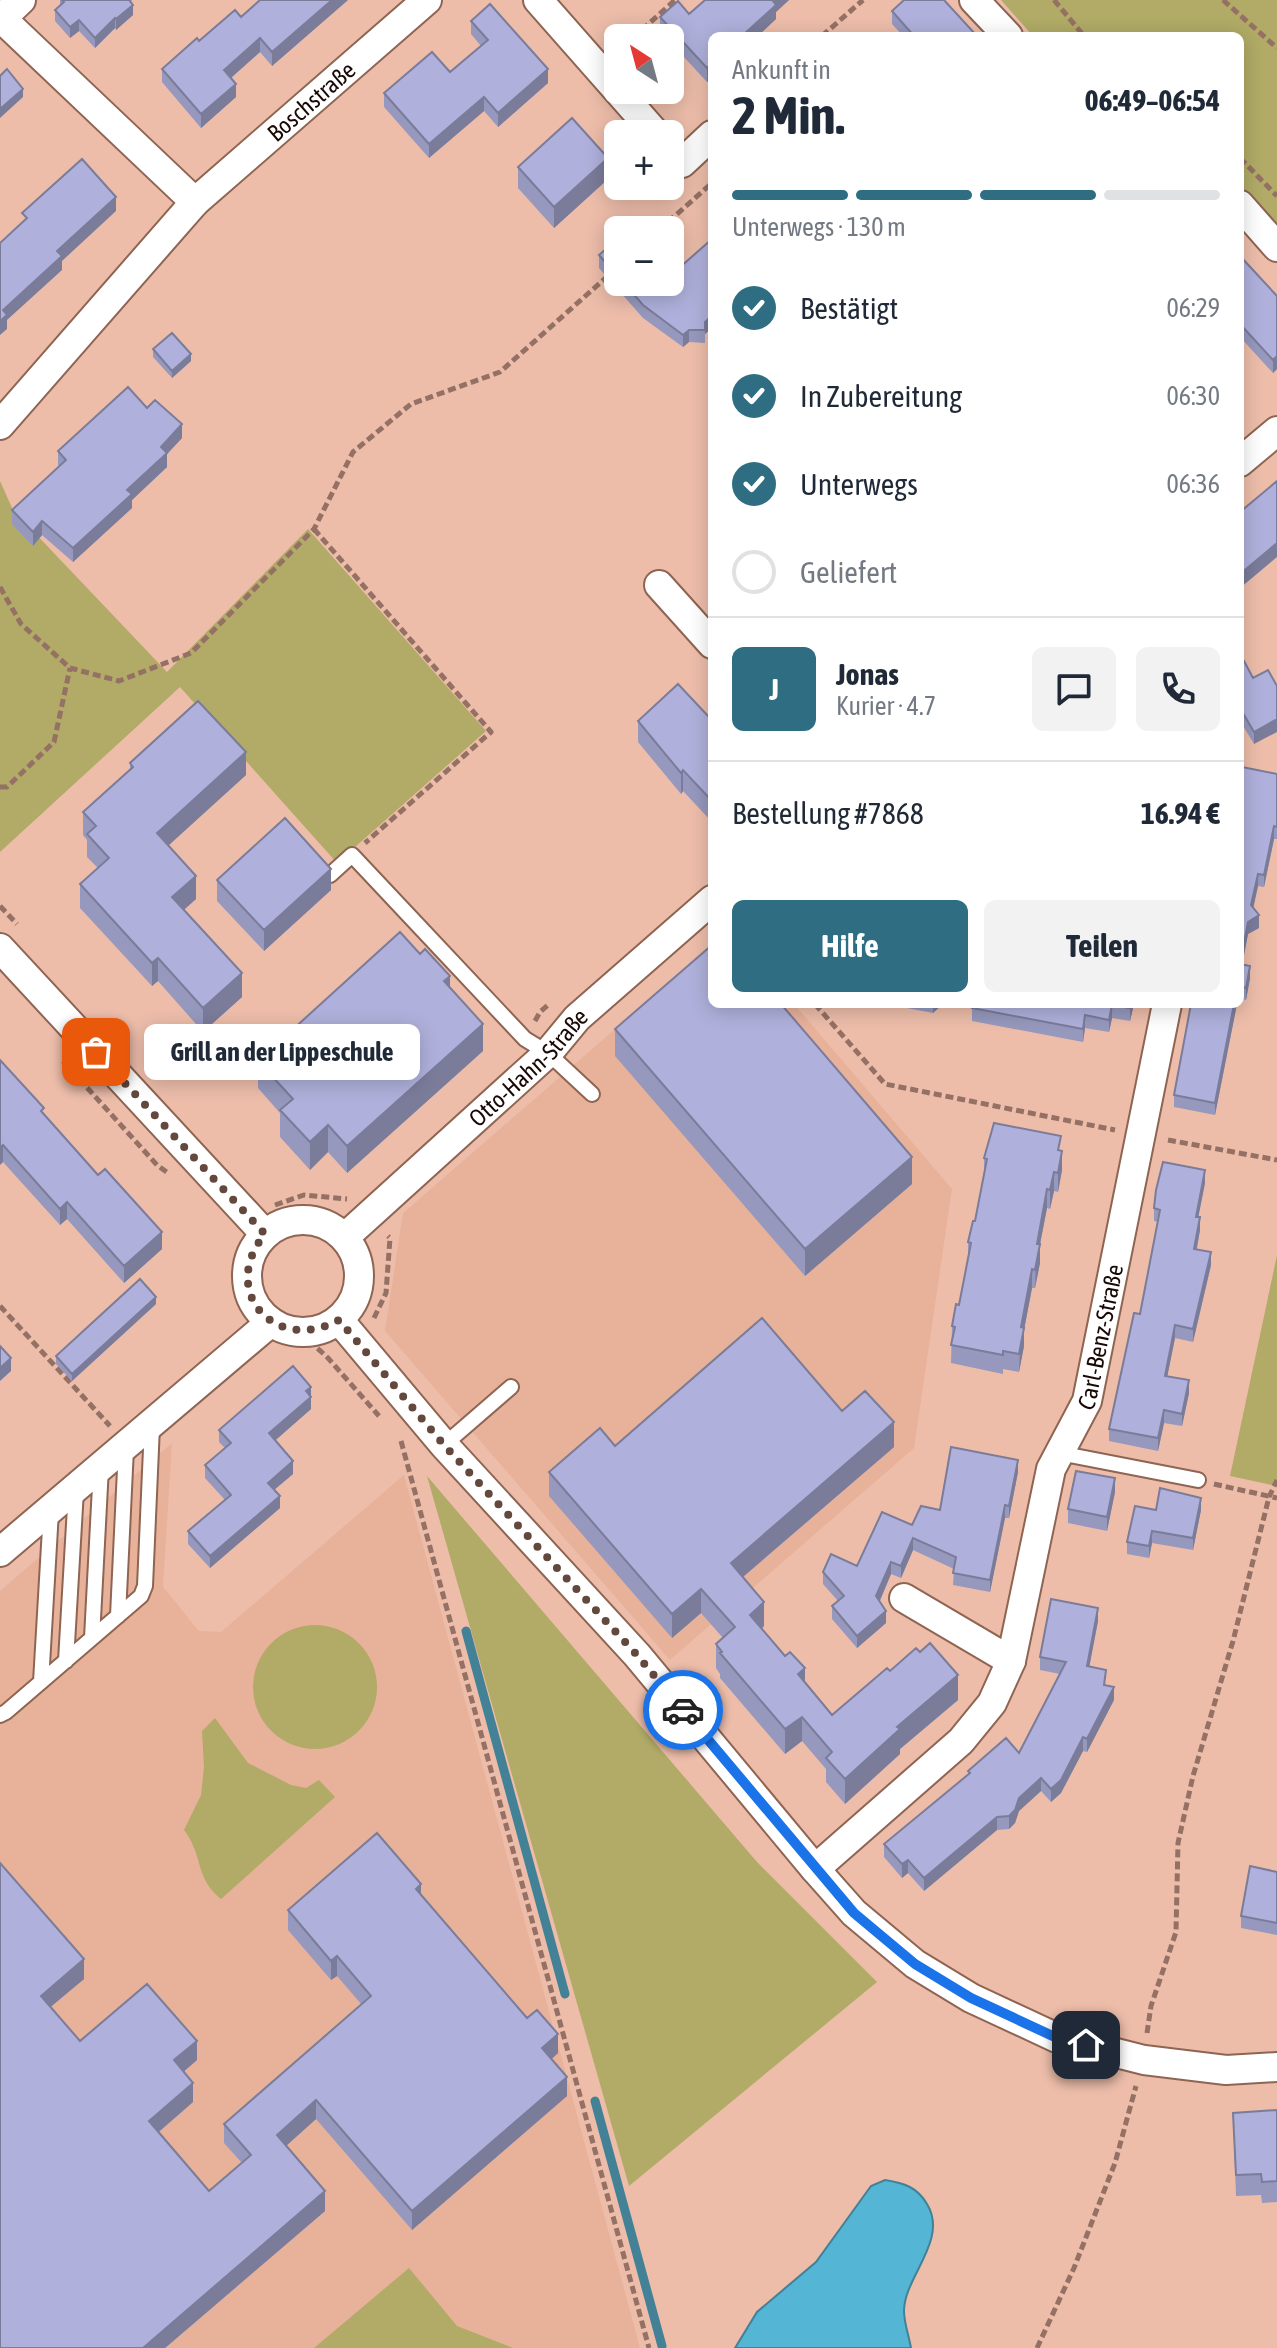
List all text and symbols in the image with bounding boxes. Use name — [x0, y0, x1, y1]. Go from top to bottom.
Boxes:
north arrow — [604, 24, 684, 104]
map controls — [604, 24, 684, 296]
text: Ankunft in — [732, 55, 831, 85]
street label: Boschstraße — [262, 56, 360, 146]
text: 06:49–06:54 — [1085, 83, 1220, 117]
text: 2 Min. — [732, 85, 845, 145]
button: + — [604, 120, 684, 200]
text: Unterwegs · 130 m — [732, 212, 906, 242]
button: − — [604, 216, 684, 296]
icon: check — [732, 286, 776, 330]
text: Bestätigt — [800, 291, 898, 325]
text: 06:29 — [1166, 293, 1220, 323]
icon: check — [732, 374, 776, 418]
text: In Zubereitung — [800, 379, 962, 413]
text: 06:30 — [1166, 381, 1220, 411]
icon: check — [732, 462, 776, 506]
text: Unterwegs — [800, 467, 918, 501]
text: 06:36 — [1166, 469, 1220, 499]
text: Geliefert — [800, 555, 897, 589]
button: chat — [1032, 647, 1116, 731]
button: phone — [1136, 647, 1220, 731]
text: Jonas — [836, 657, 899, 691]
text: J — [769, 672, 779, 706]
text: Kurier · 4.7 — [836, 691, 936, 721]
text: Bestellung #7868 — [732, 796, 924, 830]
text: 16.94 € — [1141, 796, 1220, 830]
button: Hilfe — [732, 900, 968, 992]
button: Teilen — [984, 900, 1220, 992]
street label: Otto-Hahn-Straße — [463, 1002, 592, 1132]
pin — [62, 1018, 130, 1086]
callout: Grill an der Lippeschule — [144, 1024, 420, 1080]
icon: bag — [74, 1030, 118, 1074]
text: Grill an der Lippeschule — [170, 1037, 394, 1067]
street label: Carl-Benz-Straße — [1071, 1262, 1128, 1414]
courier — [643, 1670, 723, 1750]
icon: car — [661, 1688, 705, 1732]
pin — [1052, 2011, 1120, 2079]
icon: home — [1064, 2023, 1108, 2067]

